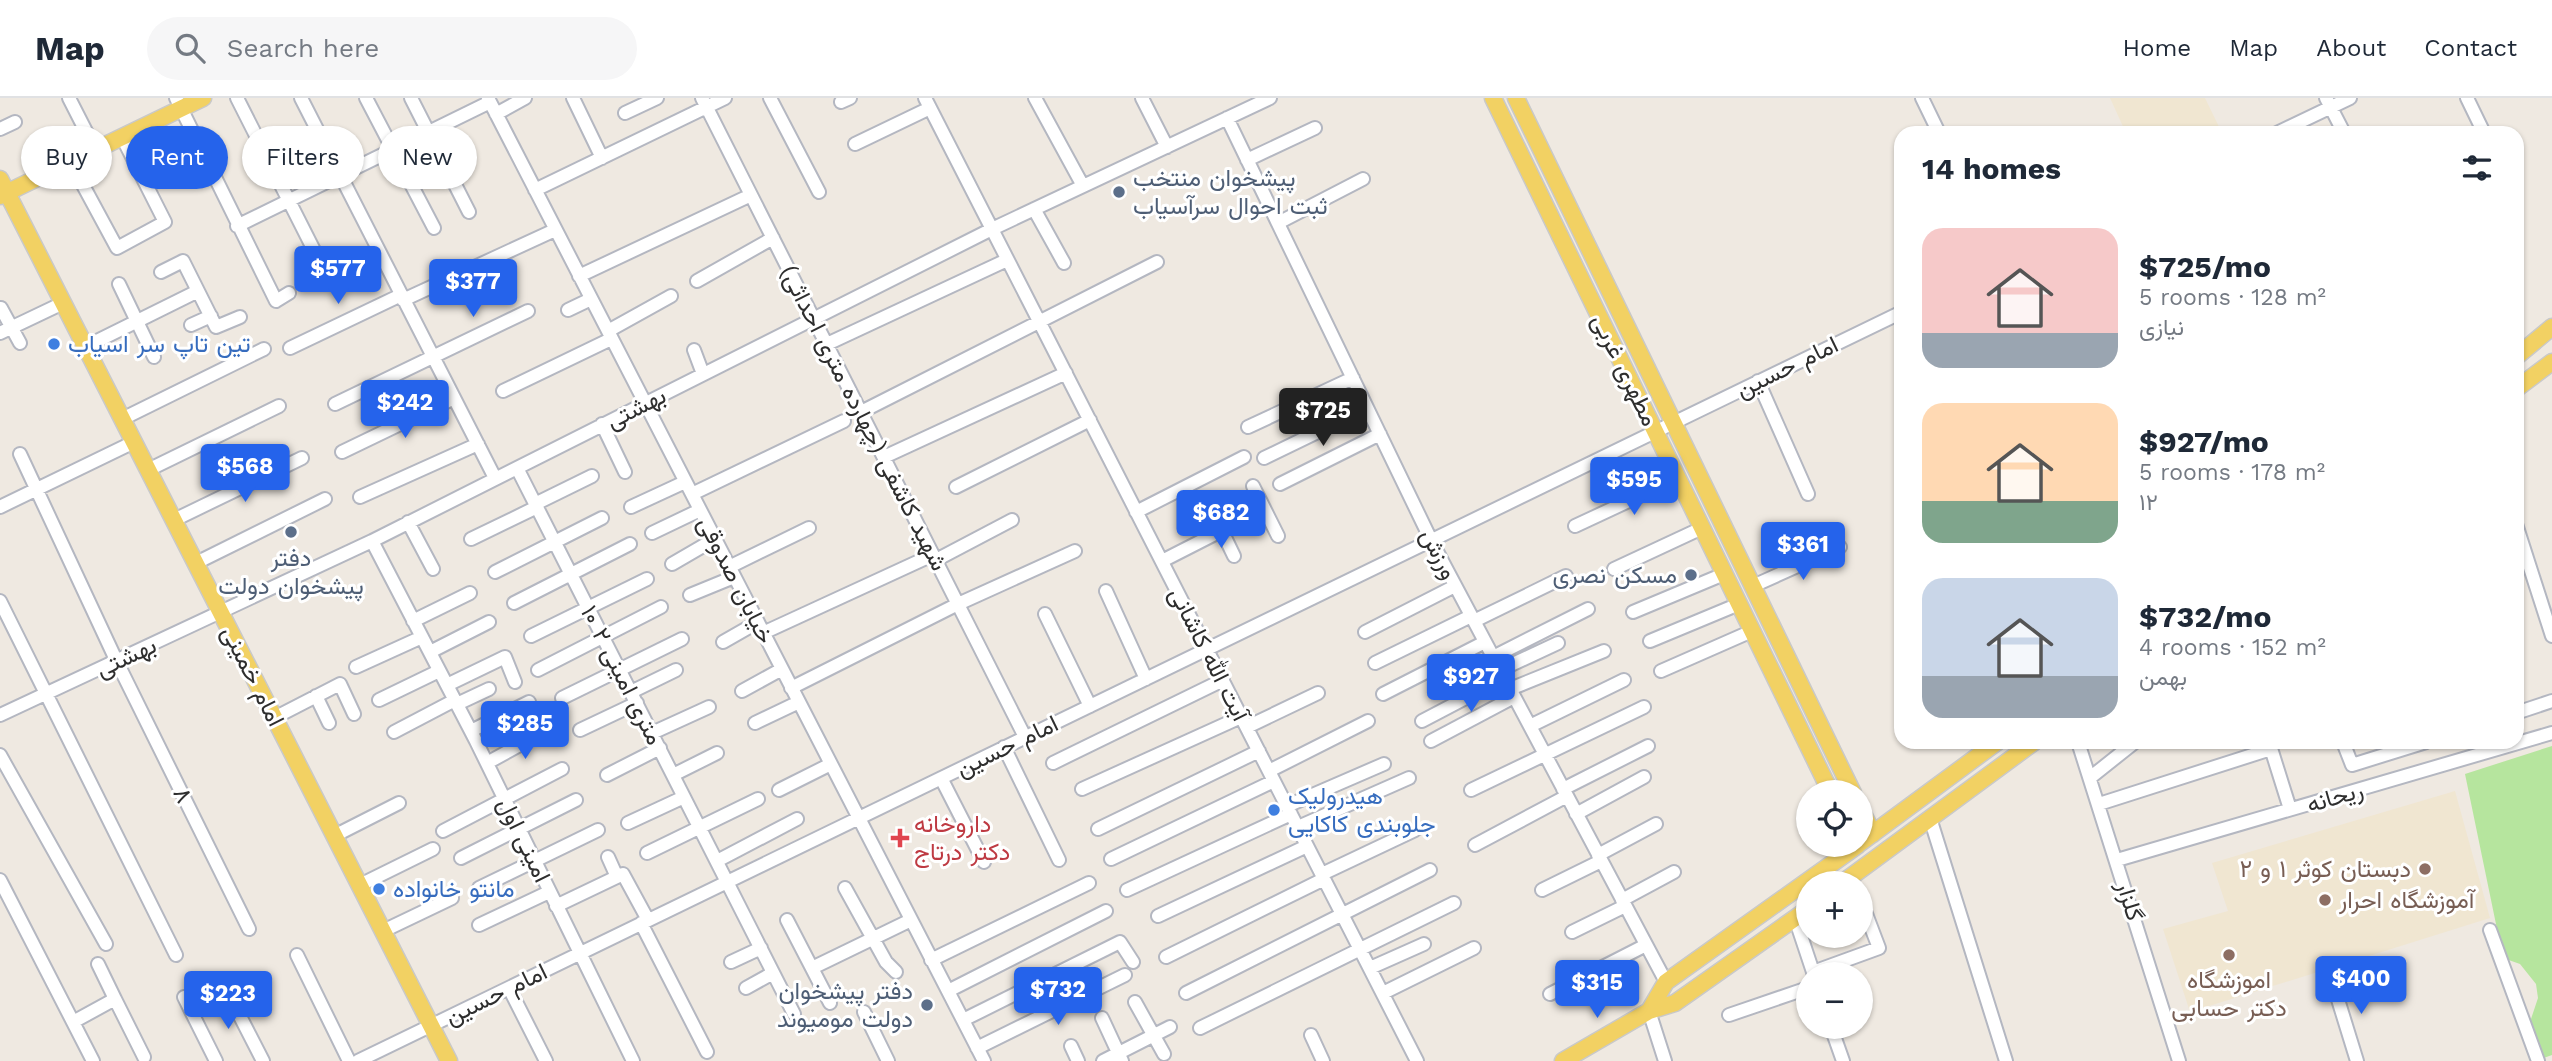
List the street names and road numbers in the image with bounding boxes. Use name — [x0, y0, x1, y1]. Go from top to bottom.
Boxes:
street label: شهید کاشفی (چهارده متری احداثی) — [773, 261, 953, 576]
street label: مطهری غربی — [1585, 309, 1664, 431]
street label: امام حسین — [1731, 330, 1844, 406]
street label: بهشتی — [601, 381, 671, 436]
street label: خیابان صدوقی — [691, 512, 780, 649]
street label: ورزش — [1414, 524, 1464, 585]
street label: آیت الله کاشانی — [1163, 582, 1256, 728]
street label: ۱۰ متری امینی ۲ — [574, 601, 669, 750]
street label: امام خمینی — [214, 621, 290, 732]
street label: بهشتی — [91, 631, 161, 684]
street label: امام حسین — [951, 709, 1064, 785]
street label: ریحانه — [2303, 776, 2367, 819]
street label: ۸ — [167, 783, 199, 807]
street label: امینی اول — [491, 793, 556, 887]
street label: گلزار — [2110, 877, 2149, 924]
street label: امام حسین — [440, 957, 553, 1033]

